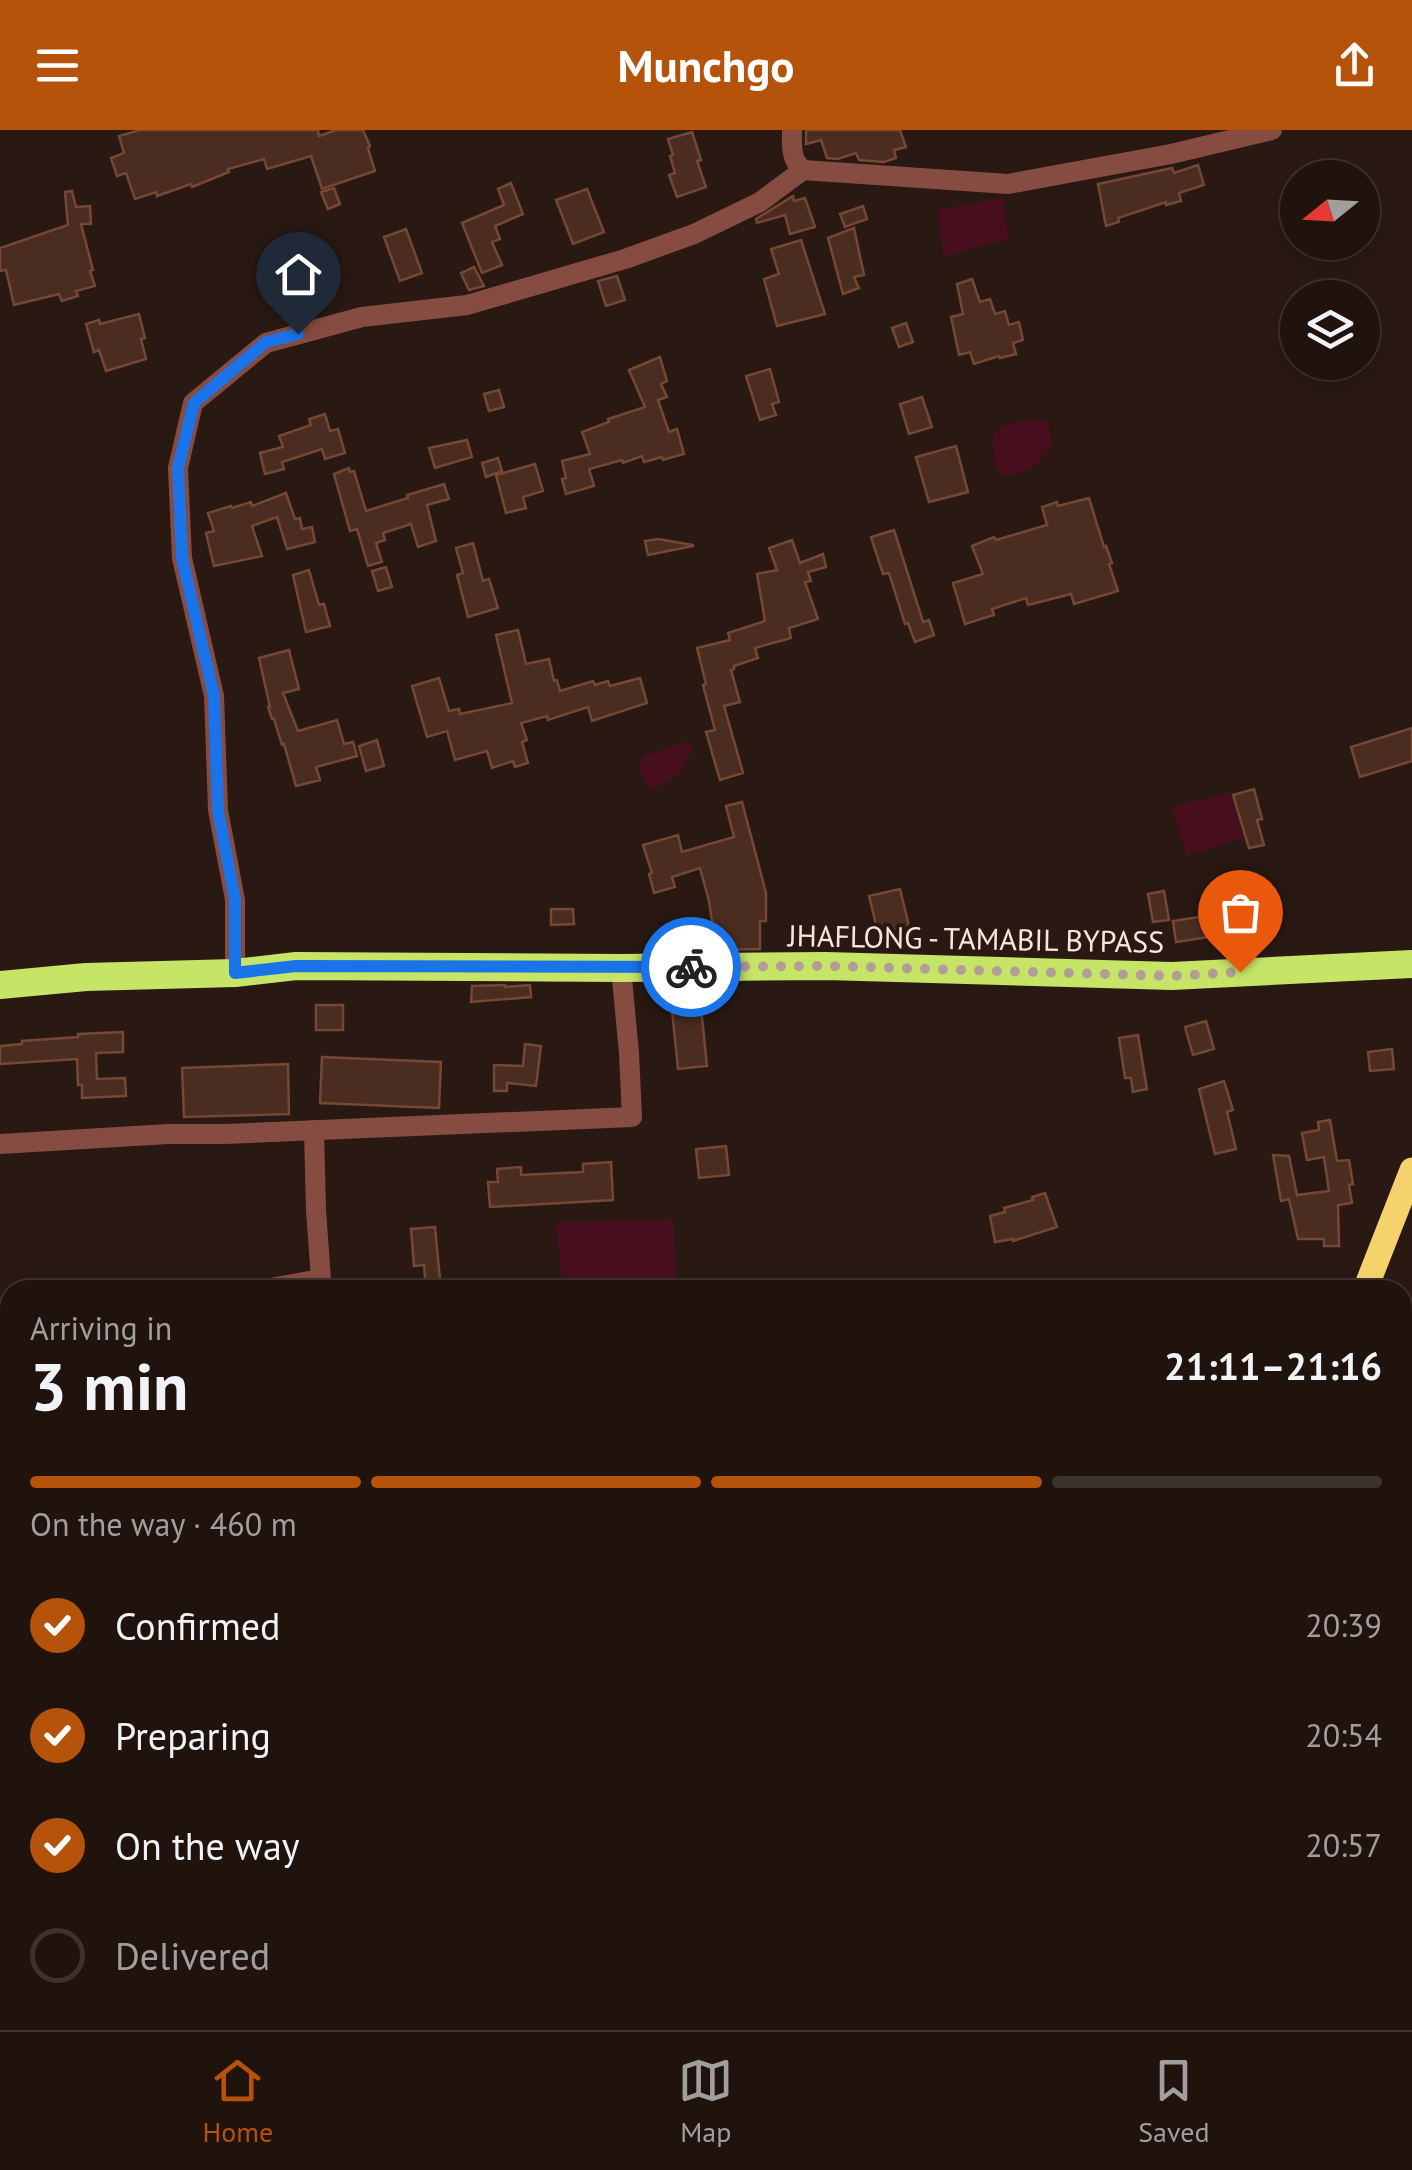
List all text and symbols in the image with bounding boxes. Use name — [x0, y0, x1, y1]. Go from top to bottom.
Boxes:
text: Munchgo — [617, 36, 795, 94]
icon: menu — [30, 38, 85, 93]
icon: share — [1327, 38, 1382, 93]
north arrow — [1280, 160, 1380, 260]
map controls — [1280, 160, 1380, 380]
pin — [256, 232, 341, 335]
icon: home — [271, 247, 326, 302]
button: layers — [1280, 280, 1380, 380]
pin — [1198, 870, 1283, 973]
icon: bag — [1213, 885, 1268, 940]
street label: JHAFLONG - TAMABIL BYPASS — [786, 915, 1164, 961]
courier — [641, 917, 741, 1017]
icon: bike — [664, 940, 719, 995]
text: Arriving in — [30, 1307, 172, 1349]
text: 21:11–21:16 — [1164, 1341, 1382, 1390]
text: 3 min — [30, 1344, 189, 1428]
text: On the way · 460 m — [30, 1503, 297, 1545]
icon: check — [30, 1598, 85, 1653]
text: Confirmed — [115, 1601, 281, 1650]
text: 20:39 — [1305, 1604, 1382, 1646]
icon: check — [30, 1708, 85, 1763]
text: Preparing — [115, 1711, 271, 1760]
text: 20:54 — [1305, 1714, 1382, 1756]
icon: check — [30, 1818, 85, 1873]
text: On the way — [115, 1821, 300, 1870]
text: 20:57 — [1305, 1824, 1382, 1866]
text: Delivered — [115, 1931, 270, 1980]
tab: Home — [202, 2053, 273, 2150]
tab: Map — [678, 2053, 733, 2150]
tab: Saved — [1138, 2053, 1209, 2150]

